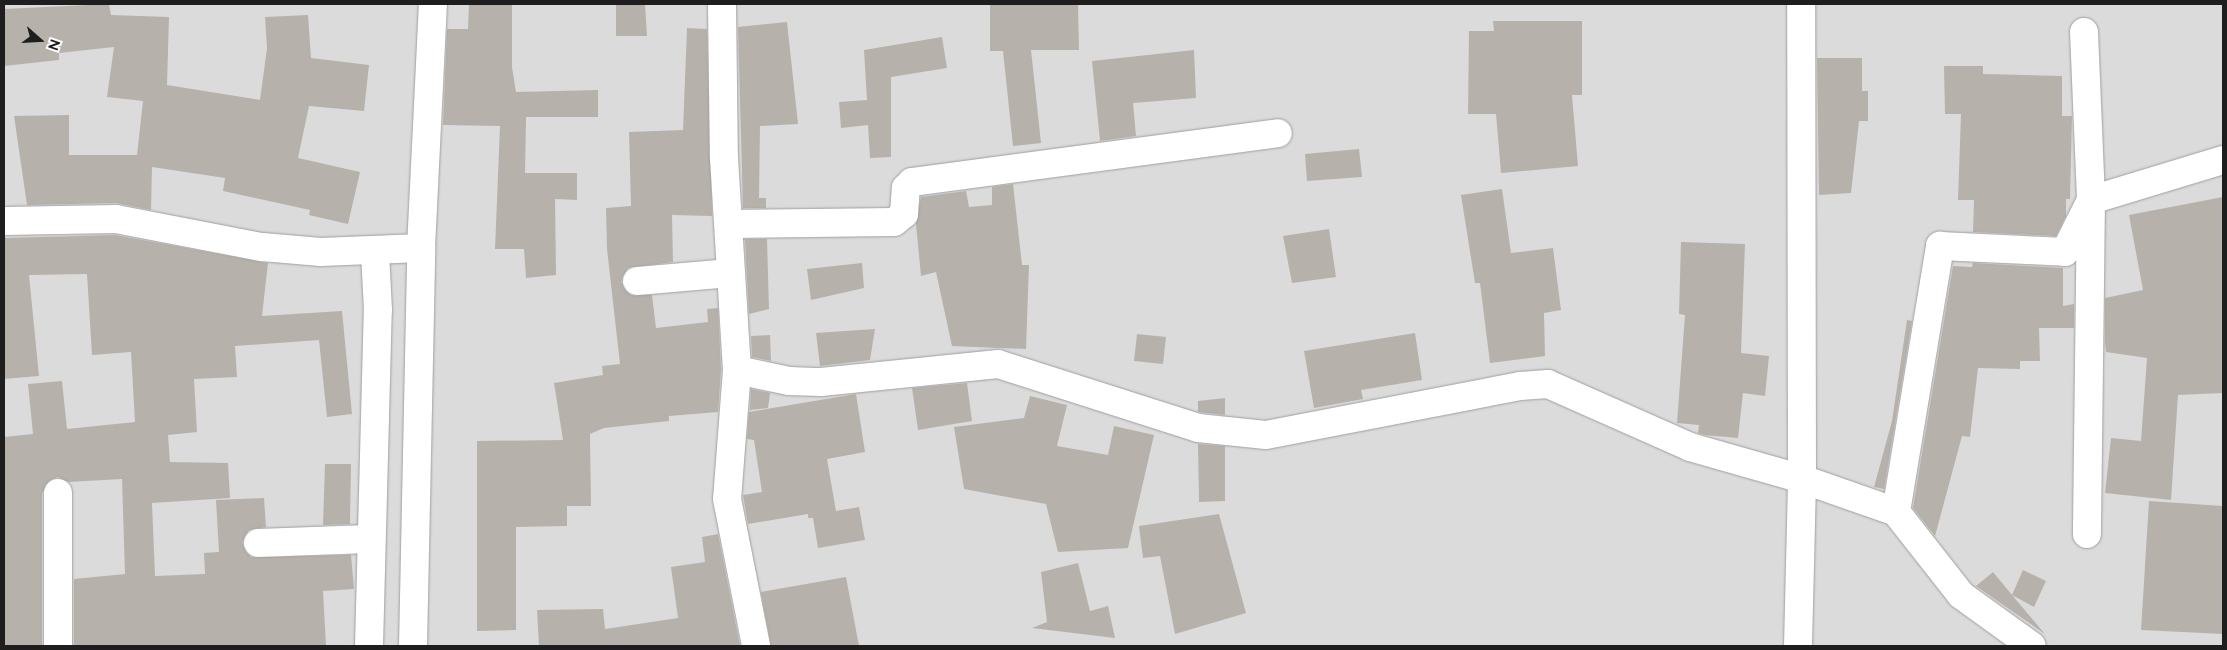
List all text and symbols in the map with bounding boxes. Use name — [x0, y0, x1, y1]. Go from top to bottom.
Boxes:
north arrow — [15, 15, 65, 65]
text: N — [45, 37, 63, 53]

